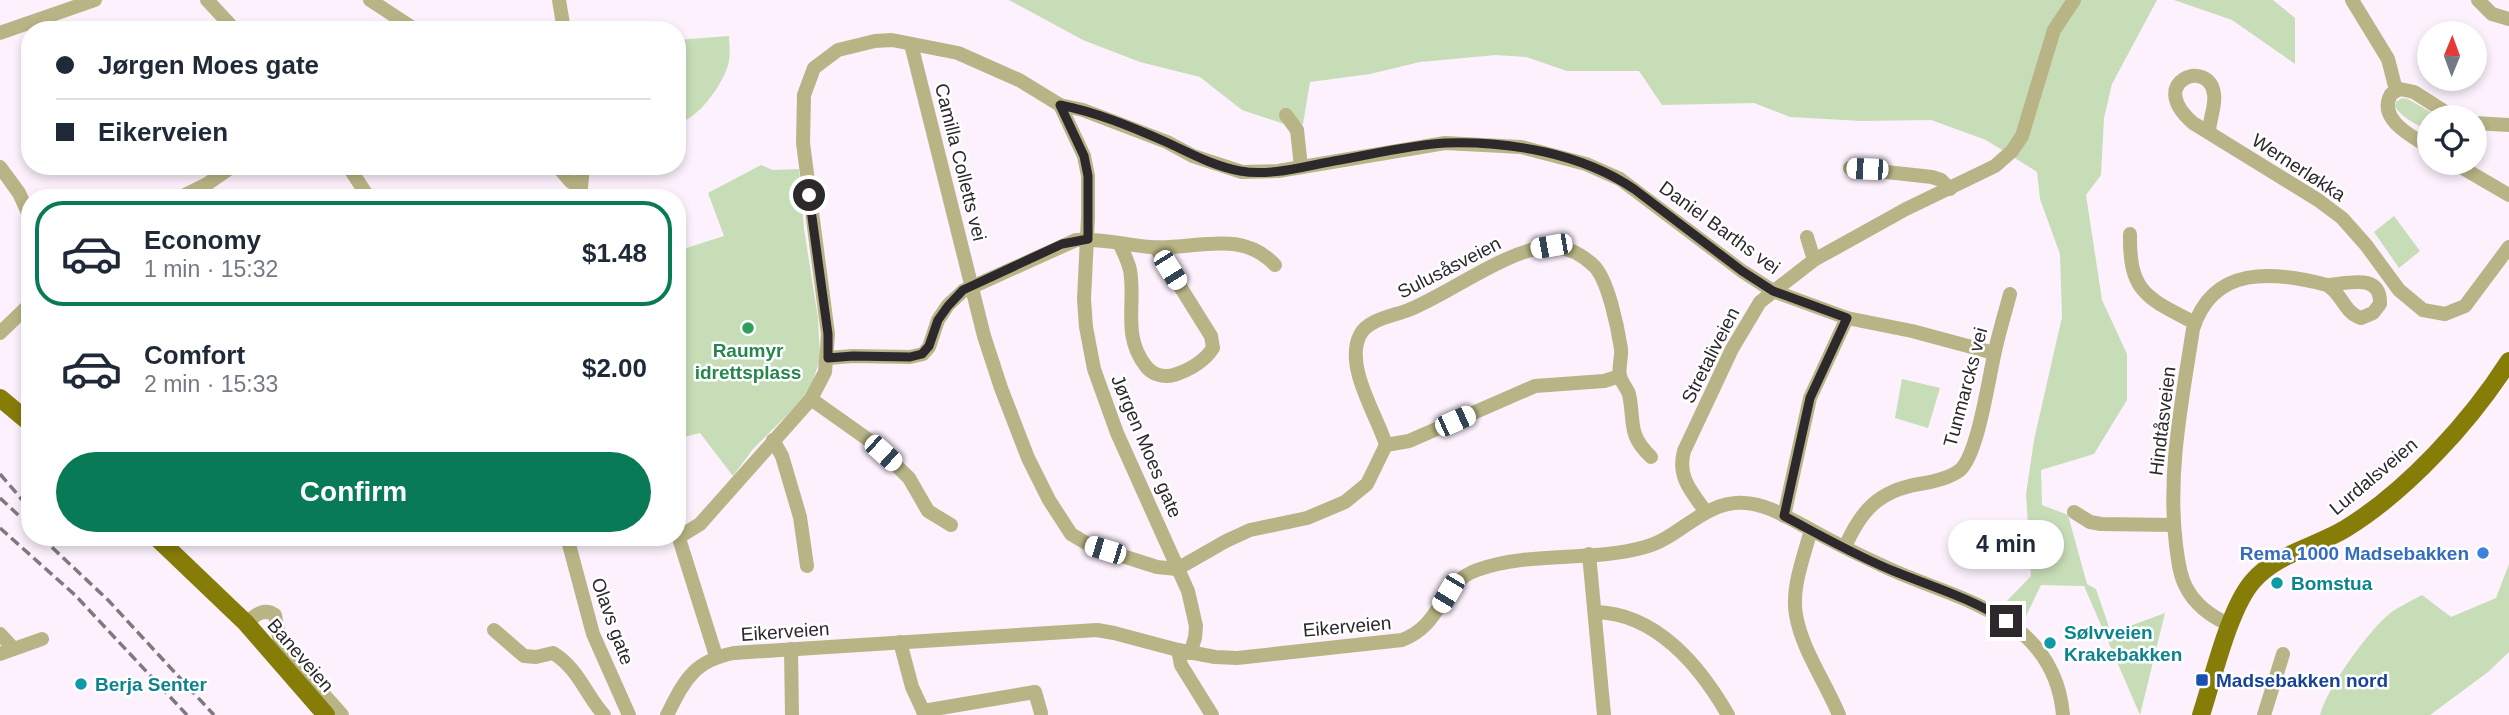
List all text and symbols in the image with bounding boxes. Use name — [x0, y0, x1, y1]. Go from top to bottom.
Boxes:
north arrow — [2417, 21, 2487, 91]
map controls — [2417, 21, 2487, 175]
text: Jørgen Moes gate — [98, 50, 319, 80]
street label: Camilla Colletts vei — [931, 81, 990, 243]
button: locate — [2417, 105, 2487, 175]
text: Eikerveien — [98, 117, 228, 147]
street label: Wernerløkka — [2248, 129, 2350, 206]
car — [1846, 158, 1889, 180]
street label: Daniel Barths vei — [1655, 177, 1784, 278]
route start — [793, 179, 825, 211]
icon: car — [60, 222, 123, 285]
text: Economy — [144, 225, 261, 255]
street label: Sulusåsveien — [1394, 232, 1504, 302]
car — [1529, 232, 1574, 260]
text: $1.48 — [582, 238, 647, 268]
car — [1150, 247, 1191, 293]
text: 1 min · 15:32 — [144, 256, 278, 282]
street label: Stretaliveien — [1677, 304, 1744, 407]
marker: Raumyr idrettsplass — [740, 320, 756, 336]
street label: Tunmarcks vei — [1939, 325, 1992, 449]
icon: car — [60, 337, 123, 400]
text: Comfort — [144, 340, 245, 370]
place label: Raumyr idrettsplass — [695, 340, 801, 383]
text: $2.00 — [582, 353, 647, 383]
street label: Hindtåsveien — [2145, 365, 2180, 477]
text: 2 min · 15:33 — [144, 371, 278, 397]
street label: Jørgen Moes gate — [1107, 372, 1186, 521]
car — [1432, 403, 1479, 439]
car — [861, 431, 906, 475]
street label: Lurdalsveien — [2325, 434, 2421, 519]
button: Confirm — [56, 452, 651, 532]
callout: 4 min — [1948, 520, 2064, 568]
text: 4 min — [1976, 531, 2036, 557]
car — [1082, 534, 1129, 566]
place label: Rema 1000 Madsebakken — [2240, 543, 2469, 564]
marker: Rema 1000 Madsebakken — [2475, 545, 2491, 561]
car — [1429, 570, 1468, 616]
place label: Bomstua — [2291, 573, 2373, 594]
street label: Olavs gate — [587, 575, 638, 667]
marker: Bomstua — [2269, 575, 2285, 591]
route end — [1990, 605, 2022, 637]
street label: Eikerveien — [1302, 612, 1392, 641]
street label: Baneveien — [263, 615, 338, 696]
street label: Eikerveien — [740, 618, 830, 645]
place label: Sølvveien Krakebakken — [2064, 622, 2182, 665]
marker: Sølvveien Krakebakken — [2042, 635, 2058, 651]
place label: Madsebakken nord — [2216, 670, 2388, 691]
marker: Madsebakken nord — [2194, 672, 2210, 688]
place label: Berja Senter — [95, 674, 208, 695]
marker: Berja Senter — [73, 676, 89, 692]

